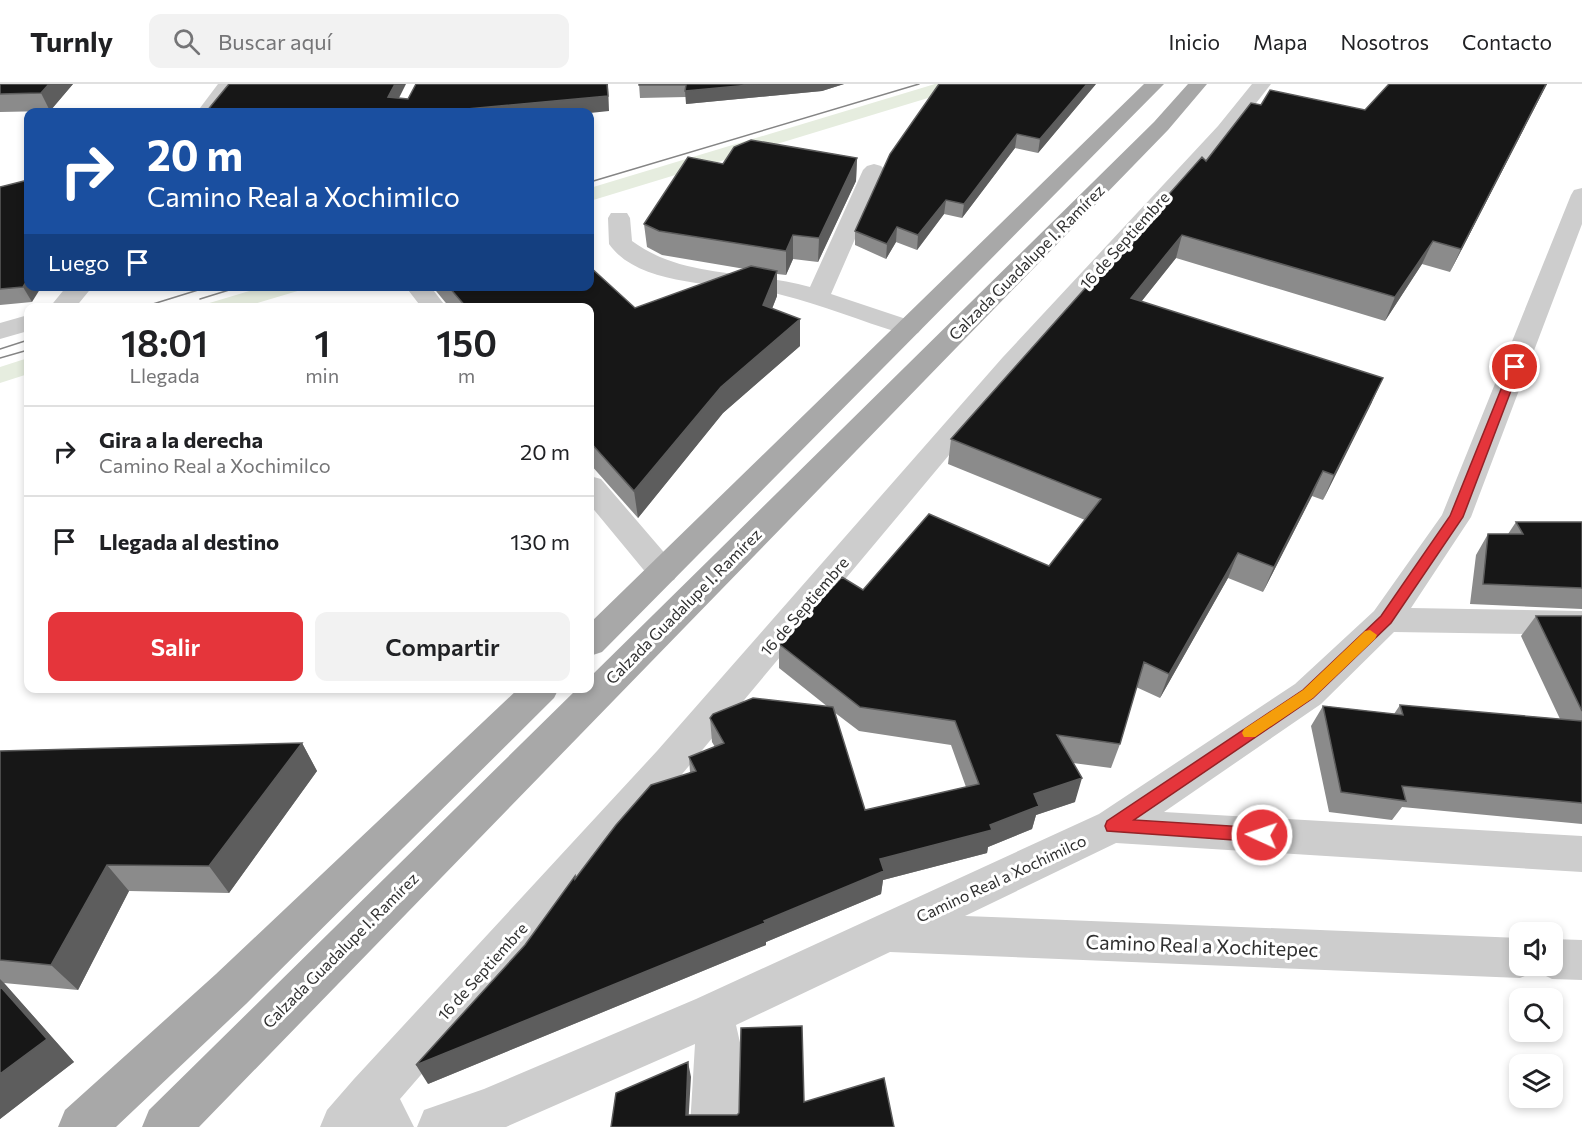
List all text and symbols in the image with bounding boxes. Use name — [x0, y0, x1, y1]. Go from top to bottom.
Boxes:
search box — [149, 14, 569, 68]
text: Turnly — [30, 24, 113, 58]
icon: search — [170, 25, 203, 58]
text: Buscar aquí — [218, 28, 332, 55]
text: Inicio — [1168, 29, 1220, 54]
text: Mapa — [1253, 29, 1307, 54]
text: Nosotros — [1340, 29, 1429, 54]
text: Contacto — [1462, 29, 1552, 54]
text: 20 m — [147, 128, 243, 180]
icon: right — [48, 132, 126, 210]
text: Camino Real a Xochimilco — [147, 180, 460, 213]
street label: Calzada Guadalupe I. Ramírez — [944, 180, 1108, 344]
street label: 16 de Septiembre — [1075, 187, 1173, 293]
icon: arrive — [121, 246, 154, 279]
text: Luego — [48, 249, 109, 276]
text: 18:01 — [121, 320, 208, 364]
text: 1 — [314, 320, 330, 364]
text: 150 — [436, 320, 497, 364]
pin — [1489, 341, 1540, 392]
icon: arrive — [1498, 350, 1531, 383]
text: Llegada — [129, 363, 200, 387]
text: min — [305, 363, 339, 387]
text: m — [458, 363, 475, 387]
text: Gira a la derecha — [99, 426, 263, 453]
icon: right — [48, 435, 81, 468]
text: 20 m — [520, 438, 570, 465]
text: Camino Real a Xochimilco — [99, 453, 331, 477]
street label: Calzada Guadalupe I. Ramírez — [601, 524, 765, 688]
icon: arrive — [48, 525, 81, 558]
text: Llegada al destino — [99, 528, 279, 555]
text: 130 m — [510, 528, 570, 555]
street label: 16 de Septiembre — [756, 553, 852, 659]
button: Salir — [48, 612, 303, 681]
button: Compartir — [315, 612, 570, 681]
position arrow — [1230, 803, 1294, 867]
street label: Camino Real a Xochimilco — [913, 830, 1089, 926]
street label: Calzada Guadalupe I. Ramírez — [258, 868, 422, 1032]
street label: 16 de Septiembre — [433, 918, 531, 1024]
map controls — [1509, 922, 1563, 1108]
button: sound — [1509, 922, 1563, 976]
street label: Camino Real a Xochitepec — [1085, 929, 1319, 961]
button: search — [1509, 988, 1563, 1042]
button: layers — [1509, 1054, 1563, 1108]

